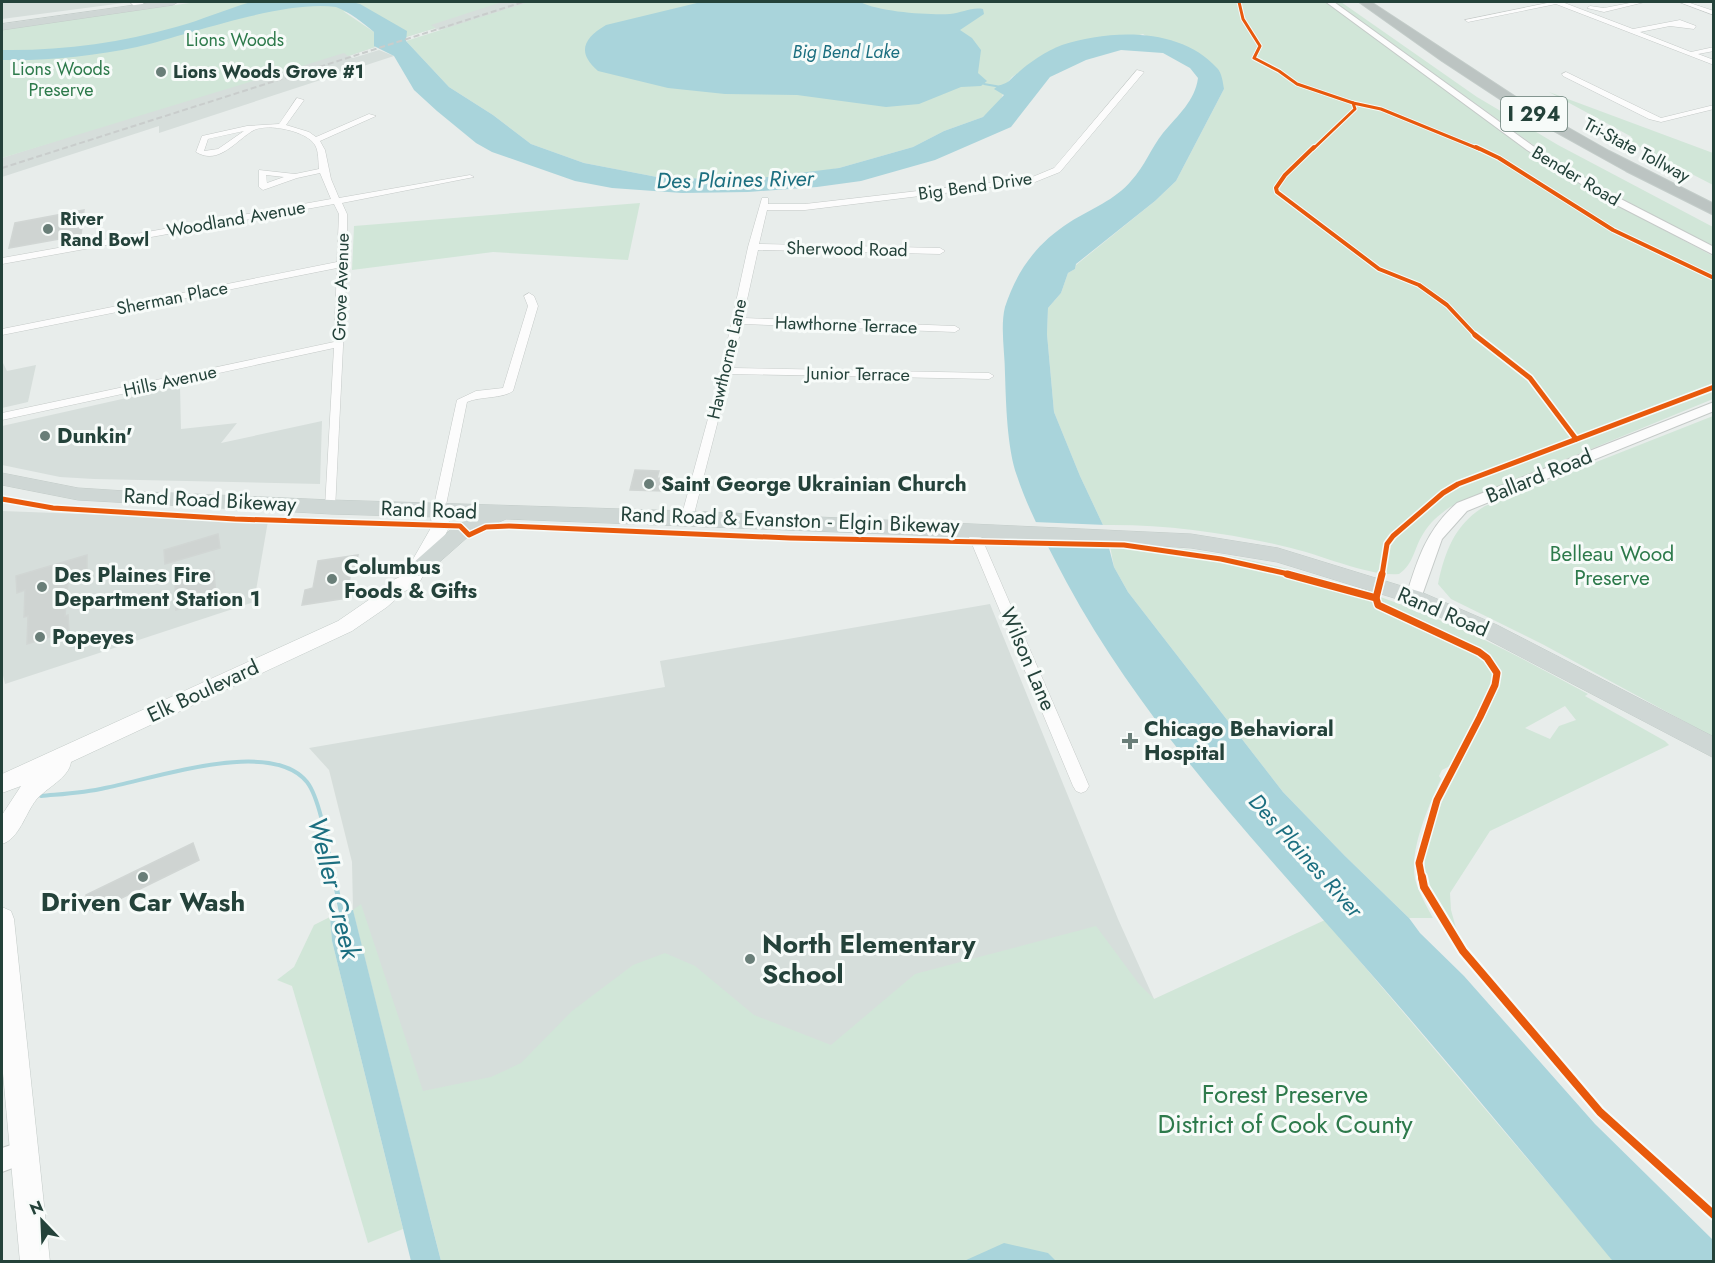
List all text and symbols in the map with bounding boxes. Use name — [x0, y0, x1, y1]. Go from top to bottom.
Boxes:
park label: Lions Woods — [186, 27, 284, 53]
water label: Big Bend Lake — [792, 39, 900, 65]
park label: Lions Woods Preserve — [12, 56, 110, 103]
place label: Lions Woods Grove #1 — [173, 59, 364, 85]
marker: Lions Woods Grove #1 — [154, 65, 168, 79]
road number: I 294 — [1501, 97, 1567, 131]
street label: Tri-State Tollway — [1579, 111, 1695, 189]
street label: Bender Road — [1527, 139, 1625, 213]
water label: Des Plaines River — [656, 162, 816, 196]
street label: Big Bend Drive — [916, 165, 1034, 207]
street label: Woodland Avenue — [165, 194, 307, 244]
place label: River Rand Bowl — [60, 206, 149, 253]
marker: River Rand Bowl — [41, 222, 55, 236]
street label: Grove Avenue — [326, 233, 356, 341]
street label: Sherwood Road — [786, 235, 908, 263]
street label: Sherman Place — [114, 274, 230, 322]
street label: Hawthorne Lane — [700, 296, 754, 422]
street label: Hawthorne Terrace — [774, 310, 918, 340]
street label: Hills Avenue — [121, 358, 219, 404]
street label: Junior Terrace — [804, 360, 910, 388]
place label: Dunkin' — [57, 421, 132, 451]
marker: Dunkin' — [38, 429, 52, 443]
street label: Ballard Road — [1481, 441, 1597, 511]
place label: Saint George Ukrainian Church — [661, 469, 967, 499]
marker: Saint George Ukrainian Church — [642, 477, 656, 491]
street label: Rand Road Bikeway — [123, 480, 298, 520]
street label: Rand Road — [380, 493, 478, 527]
street label: Rand Road & Evanston - Elgin Bikeway — [620, 499, 961, 541]
park label: Belleau Wood Preserve — [1550, 539, 1674, 593]
place label: Columbus Foods & Gifts — [344, 552, 477, 606]
place label: Des Plaines Fire Department Station 1 — [54, 560, 260, 614]
marker: Columbus Foods & Gifts — [325, 572, 339, 586]
street label: Rand Road — [1393, 579, 1493, 645]
marker: Des Plaines Fire Department Station 1 — [35, 580, 49, 594]
street label: Wilson Lane — [993, 603, 1063, 716]
place label: Popeyes — [52, 622, 134, 652]
marker: Popeyes — [33, 630, 47, 644]
street label: Elk Boulevard — [142, 652, 264, 730]
place label: Chicago Behavioral Hospital — [1144, 714, 1334, 768]
marker: Chicago Behavioral Hospital — [1121, 732, 1139, 750]
water label: Des Plaines River — [1241, 786, 1372, 925]
water label: Weller Creek — [298, 813, 371, 964]
marker: Driven Car Wash — [136, 870, 150, 884]
place label: Driven Car Wash — [41, 883, 245, 921]
place label: North Elementary School — [762, 925, 976, 993]
marker: North Elementary School — [743, 952, 757, 966]
park label: Forest Preserve District of Cook County — [1157, 1075, 1413, 1143]
north arrow — [12, 1191, 72, 1251]
text: N — [26, 1195, 47, 1221]

